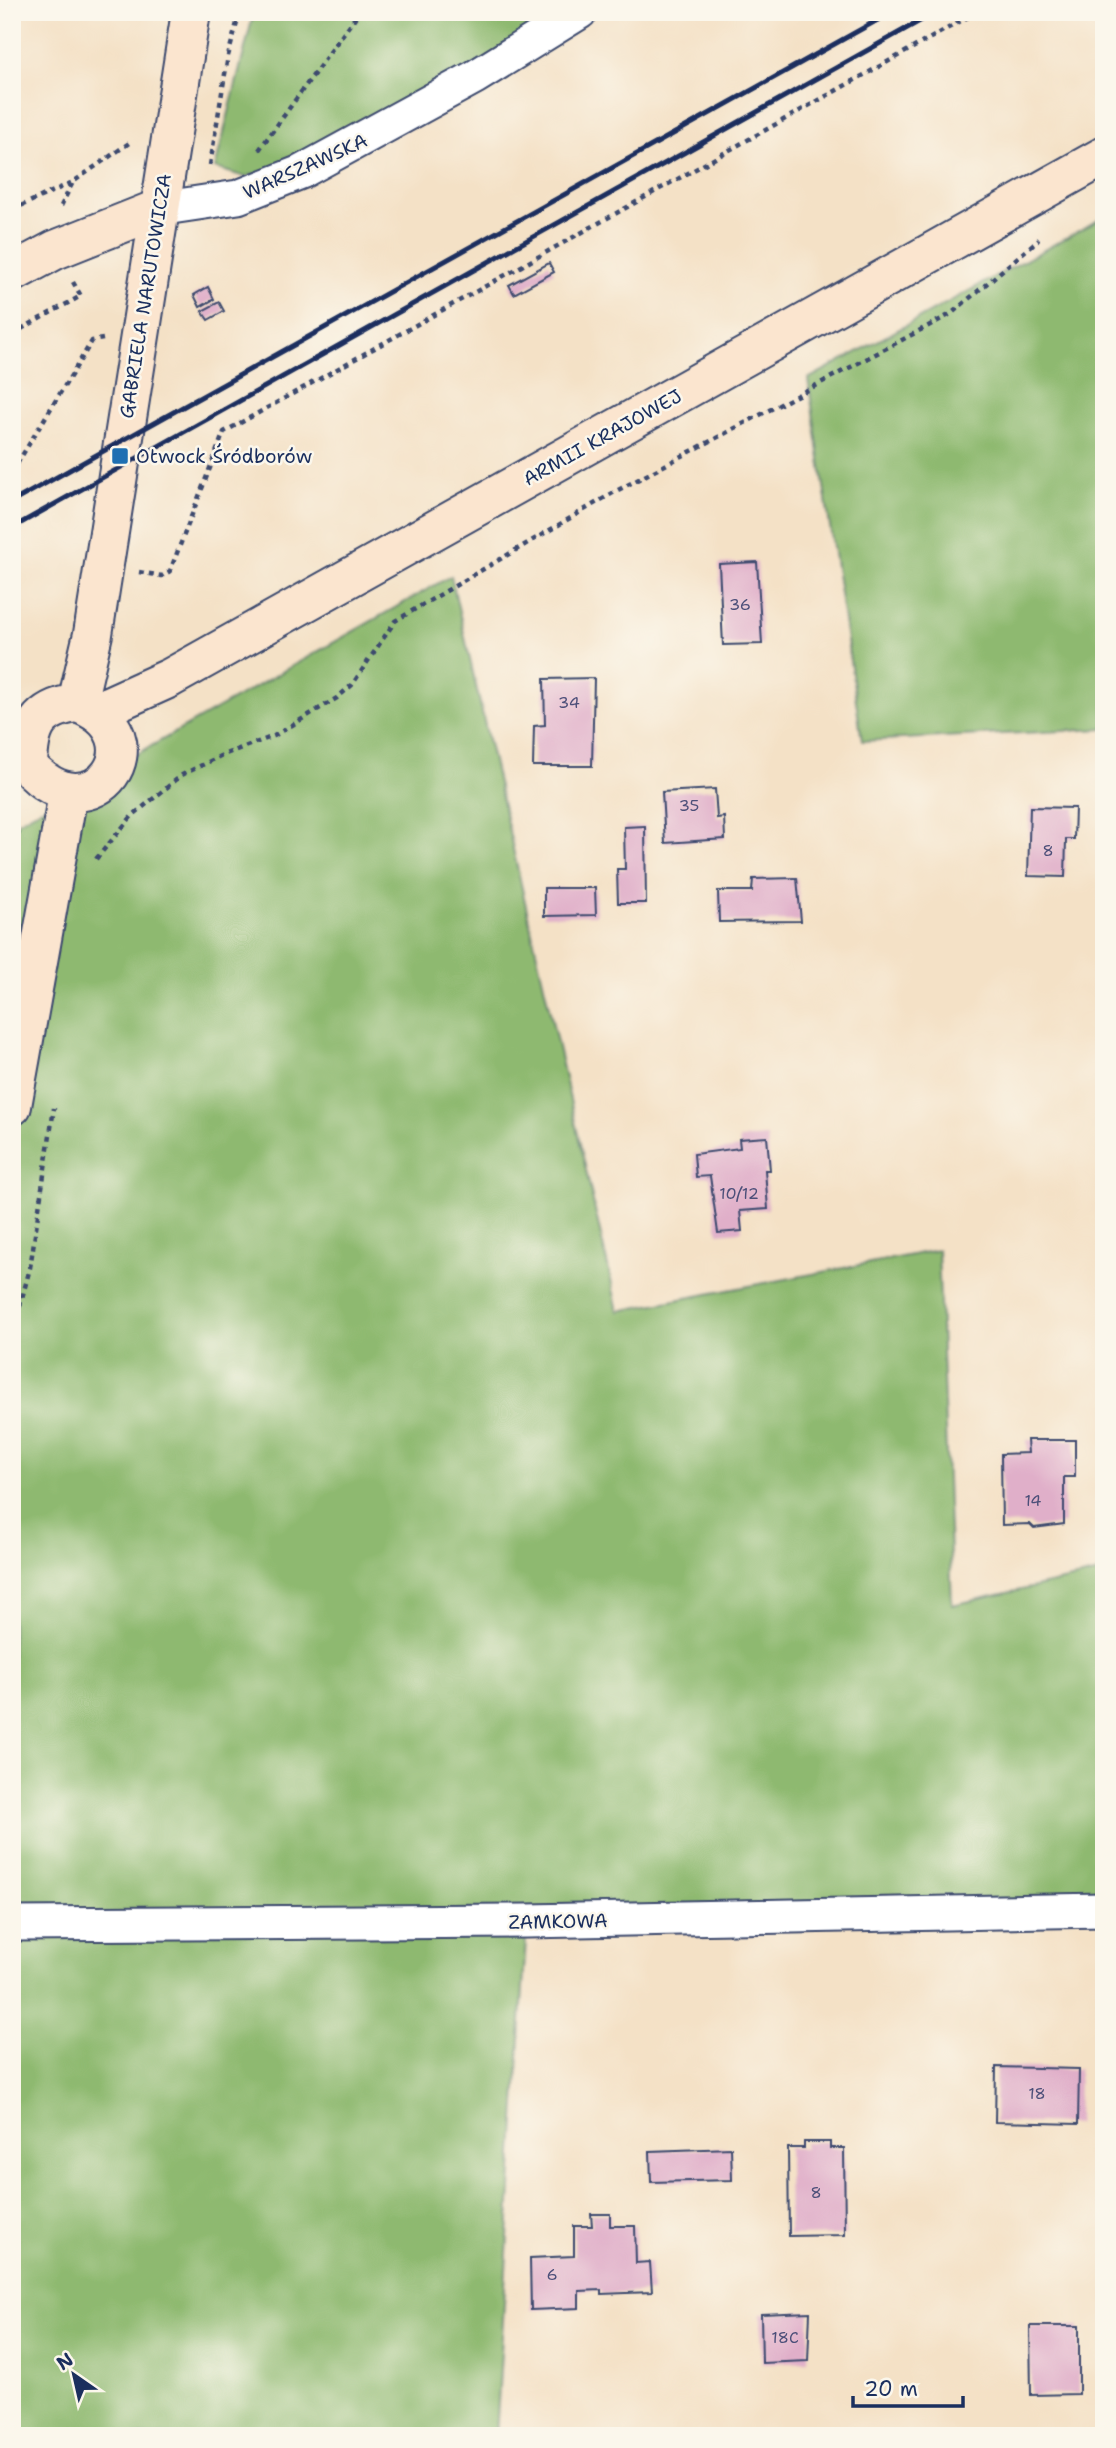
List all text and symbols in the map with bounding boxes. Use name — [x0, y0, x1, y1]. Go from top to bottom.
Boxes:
street label: WARSZAWSKA — [239, 128, 371, 205]
street label: GABRIELA NARUTOWICZA — [114, 172, 177, 420]
street label: ARMII KRAJOWEJ — [519, 383, 686, 491]
place label: Otwock Śródborów — [136, 443, 312, 469]
marker: Otwock Śródborów — [110, 446, 130, 466]
house number: 36 — [729, 594, 751, 615]
house number: 34 — [558, 692, 580, 713]
house number: 35 — [679, 795, 699, 816]
house number: 8 — [1042, 840, 1054, 861]
house number: 10/12 — [719, 1183, 759, 1204]
house number: 14 — [1024, 1490, 1042, 1511]
street label: ZAMKOWA — [508, 1908, 608, 1935]
house number: 18 — [1028, 2083, 1046, 2104]
house number: 8 — [810, 2182, 822, 2203]
house number: 6 — [546, 2264, 558, 2285]
house number: 18C — [771, 2327, 799, 2348]
north arrow — [38, 2340, 108, 2410]
text: N — [52, 2347, 78, 2376]
scale bar — [853, 2364, 964, 2408]
text: 20 m — [864, 2375, 918, 2403]

